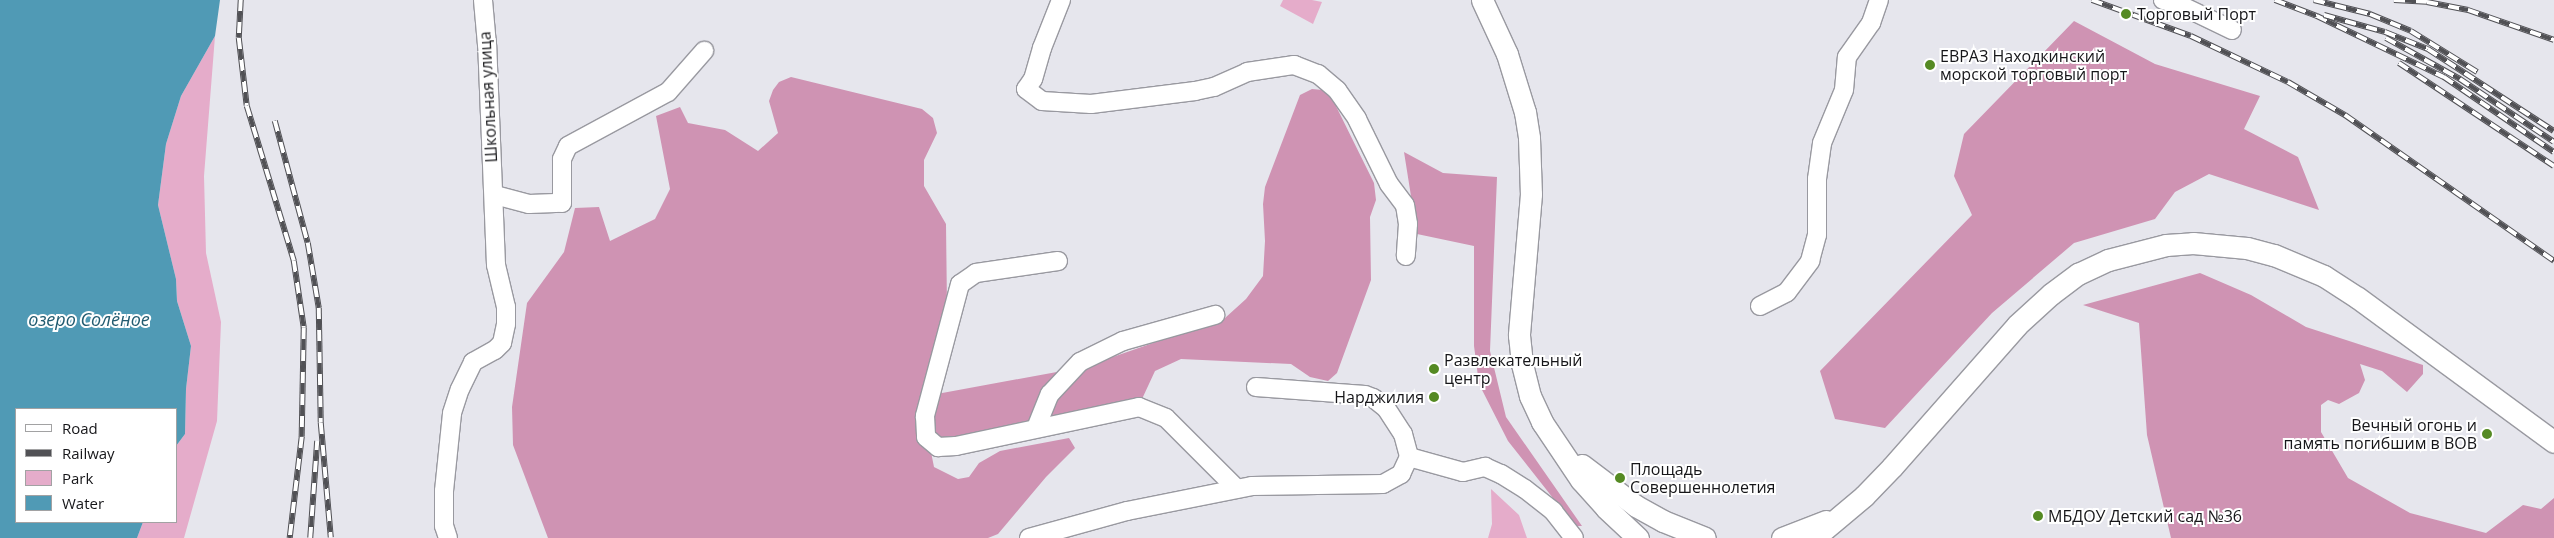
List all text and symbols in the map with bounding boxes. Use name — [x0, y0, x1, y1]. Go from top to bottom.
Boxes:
place label: Торговый Порт — [2137, 4, 2256, 24]
marker: Торговый Порт — [2119, 7, 2133, 21]
street label: Школьная улица — [475, 31, 501, 163]
place label: ЕВРАЗ Находкинский морской торговый порт — [1940, 46, 2127, 84]
marker: ЕВРАЗ Находкинский морской торговый порт — [1924, 59, 1936, 71]
water label: озеро Солёное — [28, 308, 150, 330]
place label: Развлекательный центр — [1444, 350, 1582, 388]
marker: Развлекательный центр — [1428, 363, 1440, 375]
place label: Нарджилия — [1334, 387, 1424, 407]
marker: Нарджилия — [1428, 391, 1440, 403]
legend — [15, 408, 178, 523]
place label: Вечный огонь и память погибшим в ВОВ — [2284, 415, 2477, 453]
text: Road — [62, 418, 98, 438]
marker: Вечный огонь и память погибшим в ВОВ — [2481, 428, 2493, 440]
text: Railway — [62, 443, 115, 463]
place label: Площадь Совершеннолетия — [1630, 459, 1775, 497]
text: Park — [62, 468, 93, 488]
marker: Площадь Совершеннолетия — [1614, 472, 1626, 484]
text: Water — [62, 493, 104, 513]
place label: МБДОУ Детский сад №36 — [2048, 506, 2242, 526]
marker: МБДОУ Детский сад №36 — [2032, 510, 2044, 522]

